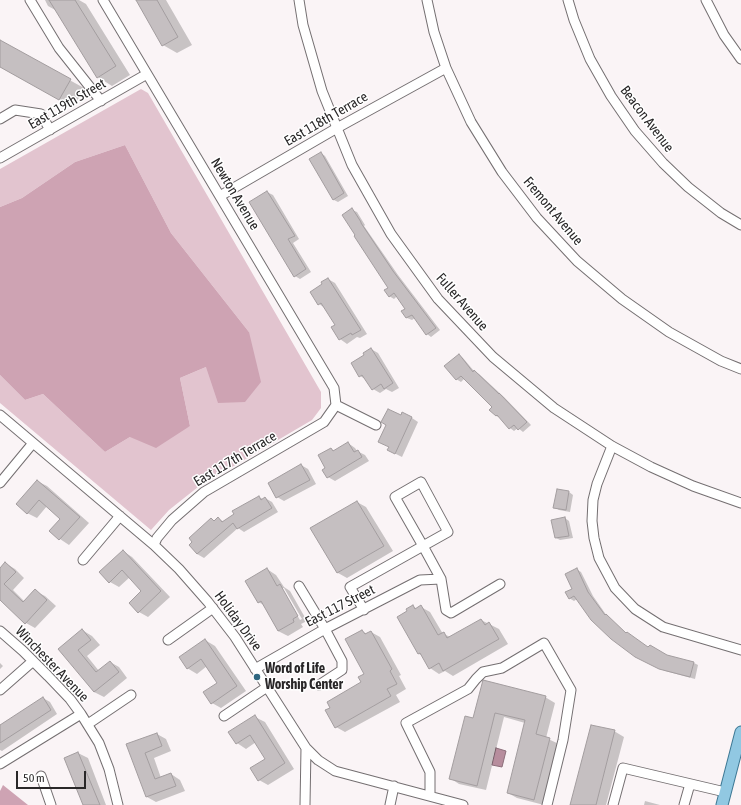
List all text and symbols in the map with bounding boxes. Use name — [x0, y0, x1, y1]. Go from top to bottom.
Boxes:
street label: East 119th Street — [25, 75, 109, 133]
street label: Beacon Avenue — [617, 83, 677, 155]
street label: East 118th Terrace — [281, 88, 371, 150]
street label: Newton Avenue — [207, 155, 263, 233]
street label: Fremont Avenue — [520, 173, 586, 249]
street label: Fuller Avenue — [432, 270, 492, 334]
street label: East 117th Terrace — [191, 428, 279, 490]
street label: East 117 Street — [302, 581, 378, 631]
street label: Holiday Drive — [211, 588, 265, 654]
street label: Winchester Avenue — [12, 623, 92, 705]
place label: Word of Life Worship Center — [265, 661, 343, 694]
marker: Word of Life Worship Center — [252, 672, 262, 682]
scale bar — [18, 763, 88, 789]
text: 50 m — [23, 771, 45, 785]

